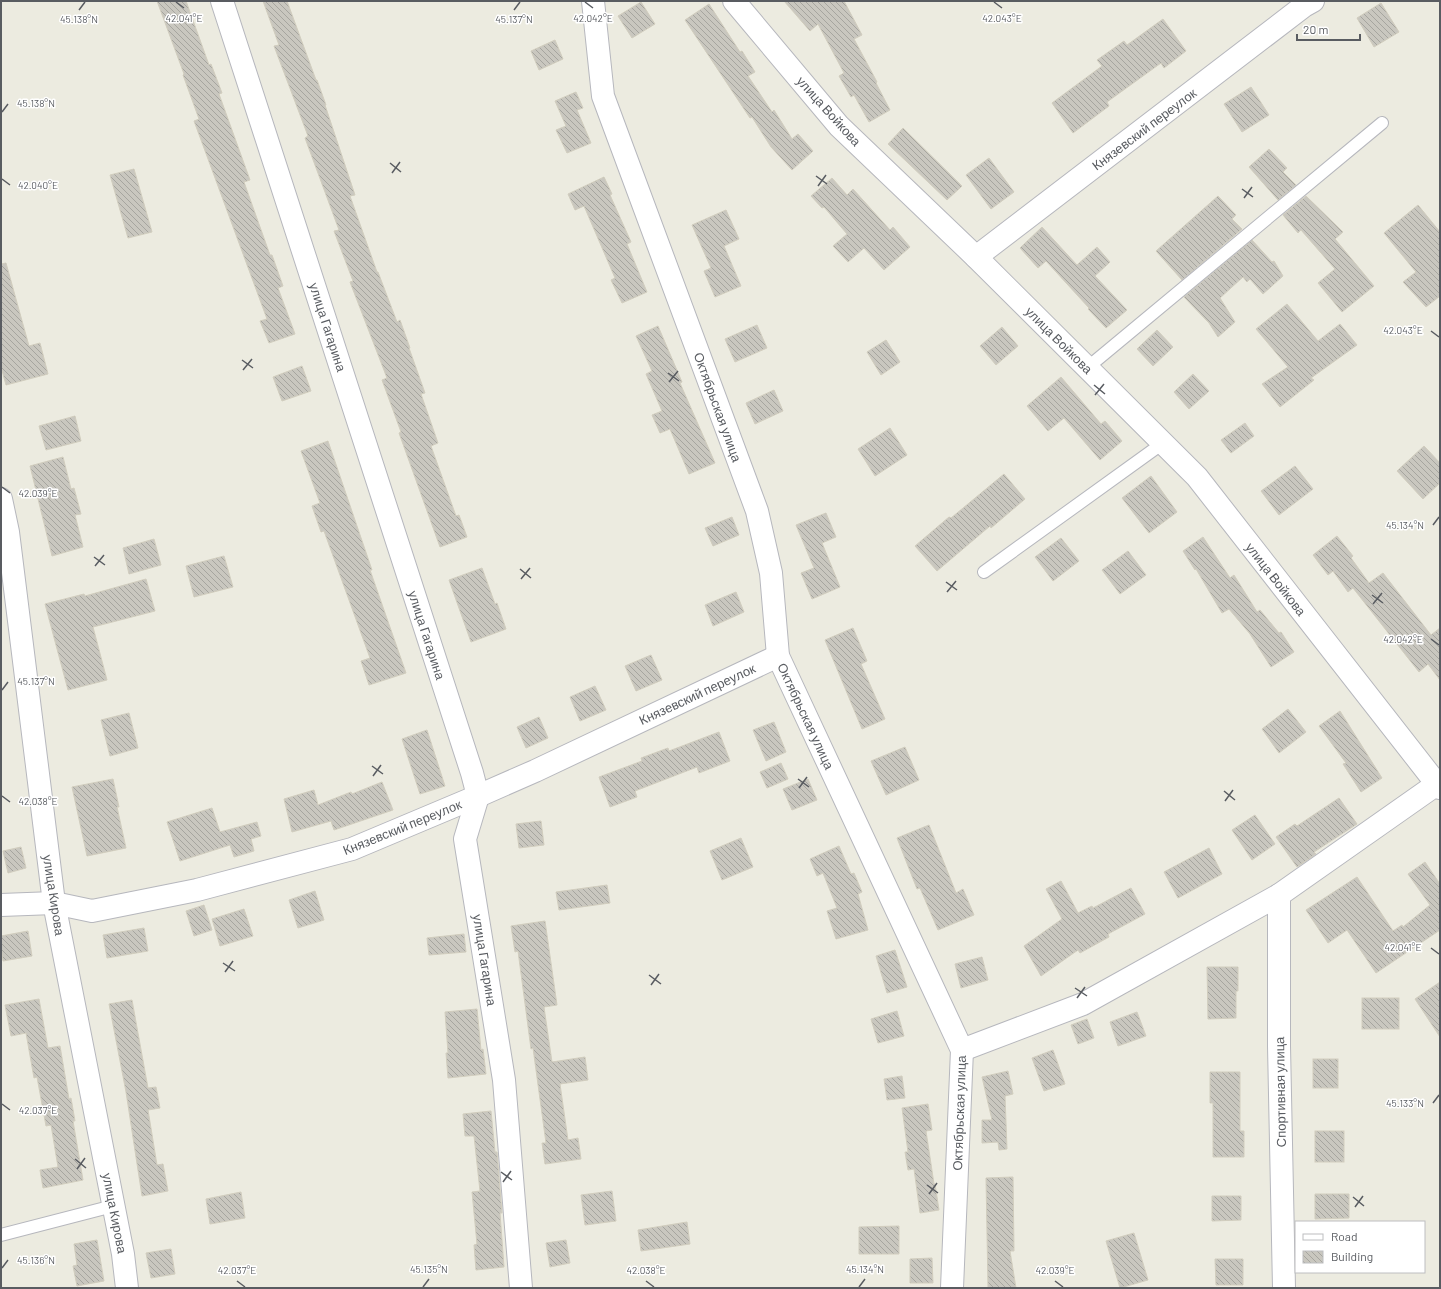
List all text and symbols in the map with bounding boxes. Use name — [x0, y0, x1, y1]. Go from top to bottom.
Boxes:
text: 42.041°E — [166, 12, 202, 24]
text: 42.042°E — [573, 12, 613, 24]
text: 42.043°E — [982, 12, 1022, 24]
text: 45.138°N — [60, 13, 98, 25]
text: 45.137°N — [495, 13, 533, 25]
scale bar — [1297, 16, 1360, 42]
text: 20 m — [1303, 22, 1329, 36]
street label: улица Войкова — [793, 73, 865, 150]
street label: Князевский переулок — [1089, 84, 1200, 173]
text: 45.138°N — [17, 97, 55, 109]
text: 42.040°E — [18, 179, 58, 191]
street label: улица Гагарина — [306, 281, 350, 374]
street label: улица Войкова — [1022, 303, 1097, 378]
text: 42.043°E — [1383, 324, 1423, 336]
street label: Октябрьская улица — [691, 350, 746, 465]
text: 42.039°E — [18, 487, 58, 499]
text: 45.134°N — [1386, 519, 1424, 531]
street label: улица Войкова — [1242, 539, 1310, 619]
street label: улица Гагарина — [405, 589, 449, 682]
text: 42.042°E — [1383, 633, 1423, 645]
street label: Князевский переулок — [636, 660, 758, 728]
street label: Октябрьская улица — [774, 660, 838, 772]
text: 45.137°N — [17, 675, 55, 687]
text: 42.038°E — [18, 795, 58, 807]
street label: Князевский переулок — [340, 796, 464, 858]
street label: улица Кирова — [40, 853, 68, 937]
street label: улица Гагарина — [470, 913, 500, 1008]
text: 42.041°E — [1385, 941, 1421, 953]
street label: Спортивная улица — [1271, 1036, 1289, 1147]
street label: Октябрьская улица — [949, 1054, 969, 1171]
text: 45.133°N — [1386, 1097, 1424, 1109]
text: 42.037°E — [19, 1104, 57, 1116]
street label: улица Кирова — [99, 1171, 131, 1255]
legend — [1295, 1221, 1425, 1273]
text: Road — [1331, 1229, 1358, 1243]
text: Building — [1331, 1249, 1373, 1263]
text: 45.136°N — [17, 1254, 55, 1266]
text: 45.135°N — [410, 1263, 448, 1275]
text: 45.134°N — [846, 1263, 884, 1275]
text: 42.037°E — [218, 1264, 256, 1276]
text: 42.038°E — [626, 1264, 666, 1276]
text: 42.039°E — [1035, 1264, 1075, 1276]

